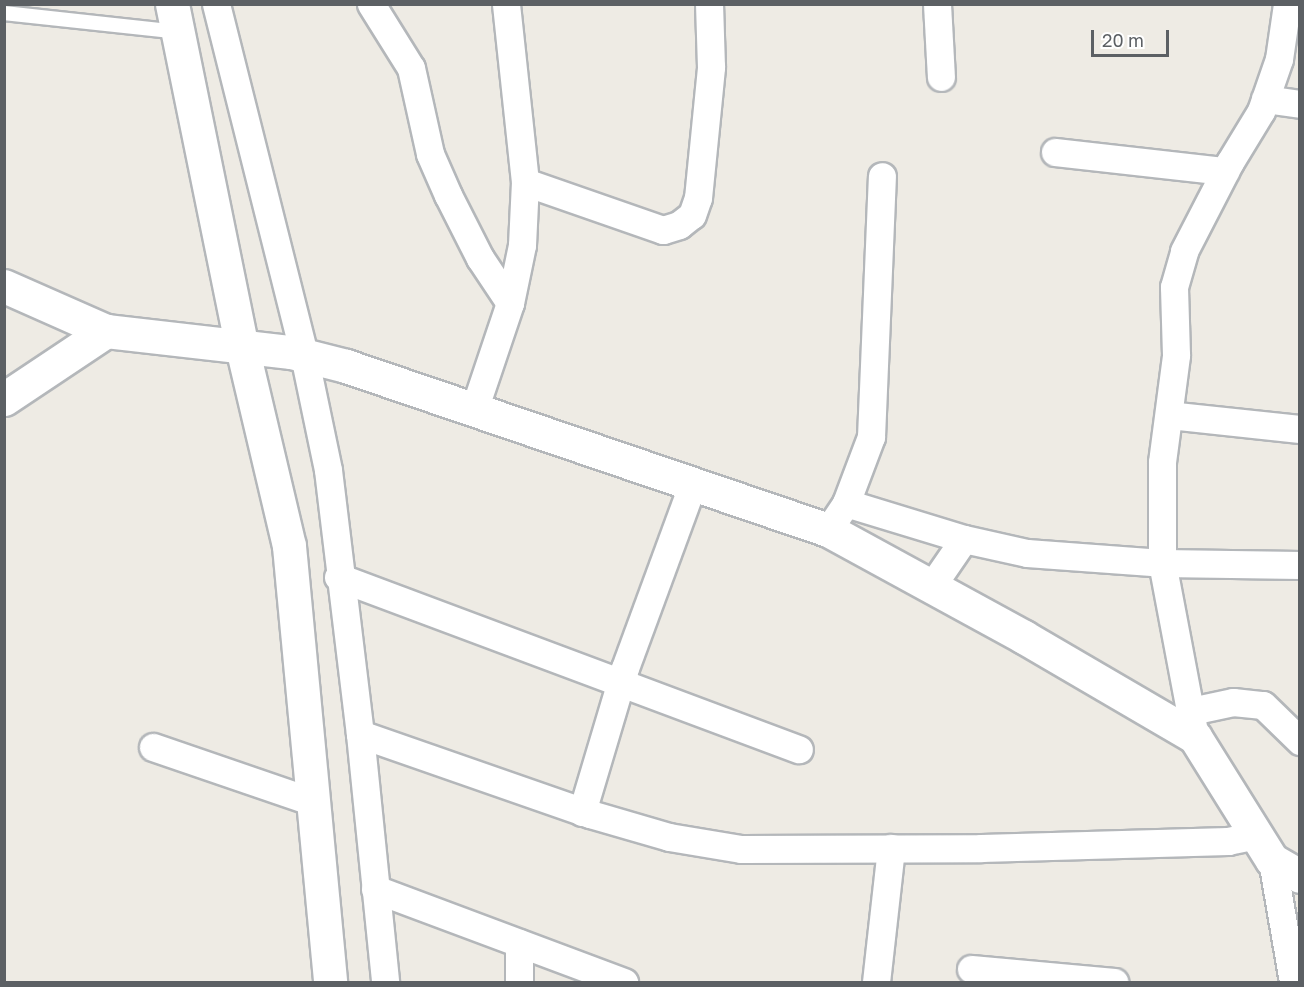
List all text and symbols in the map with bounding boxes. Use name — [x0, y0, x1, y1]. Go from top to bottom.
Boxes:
scale bar — [1094, 18, 1172, 56]
text: 20 m — [1102, 29, 1144, 51]

